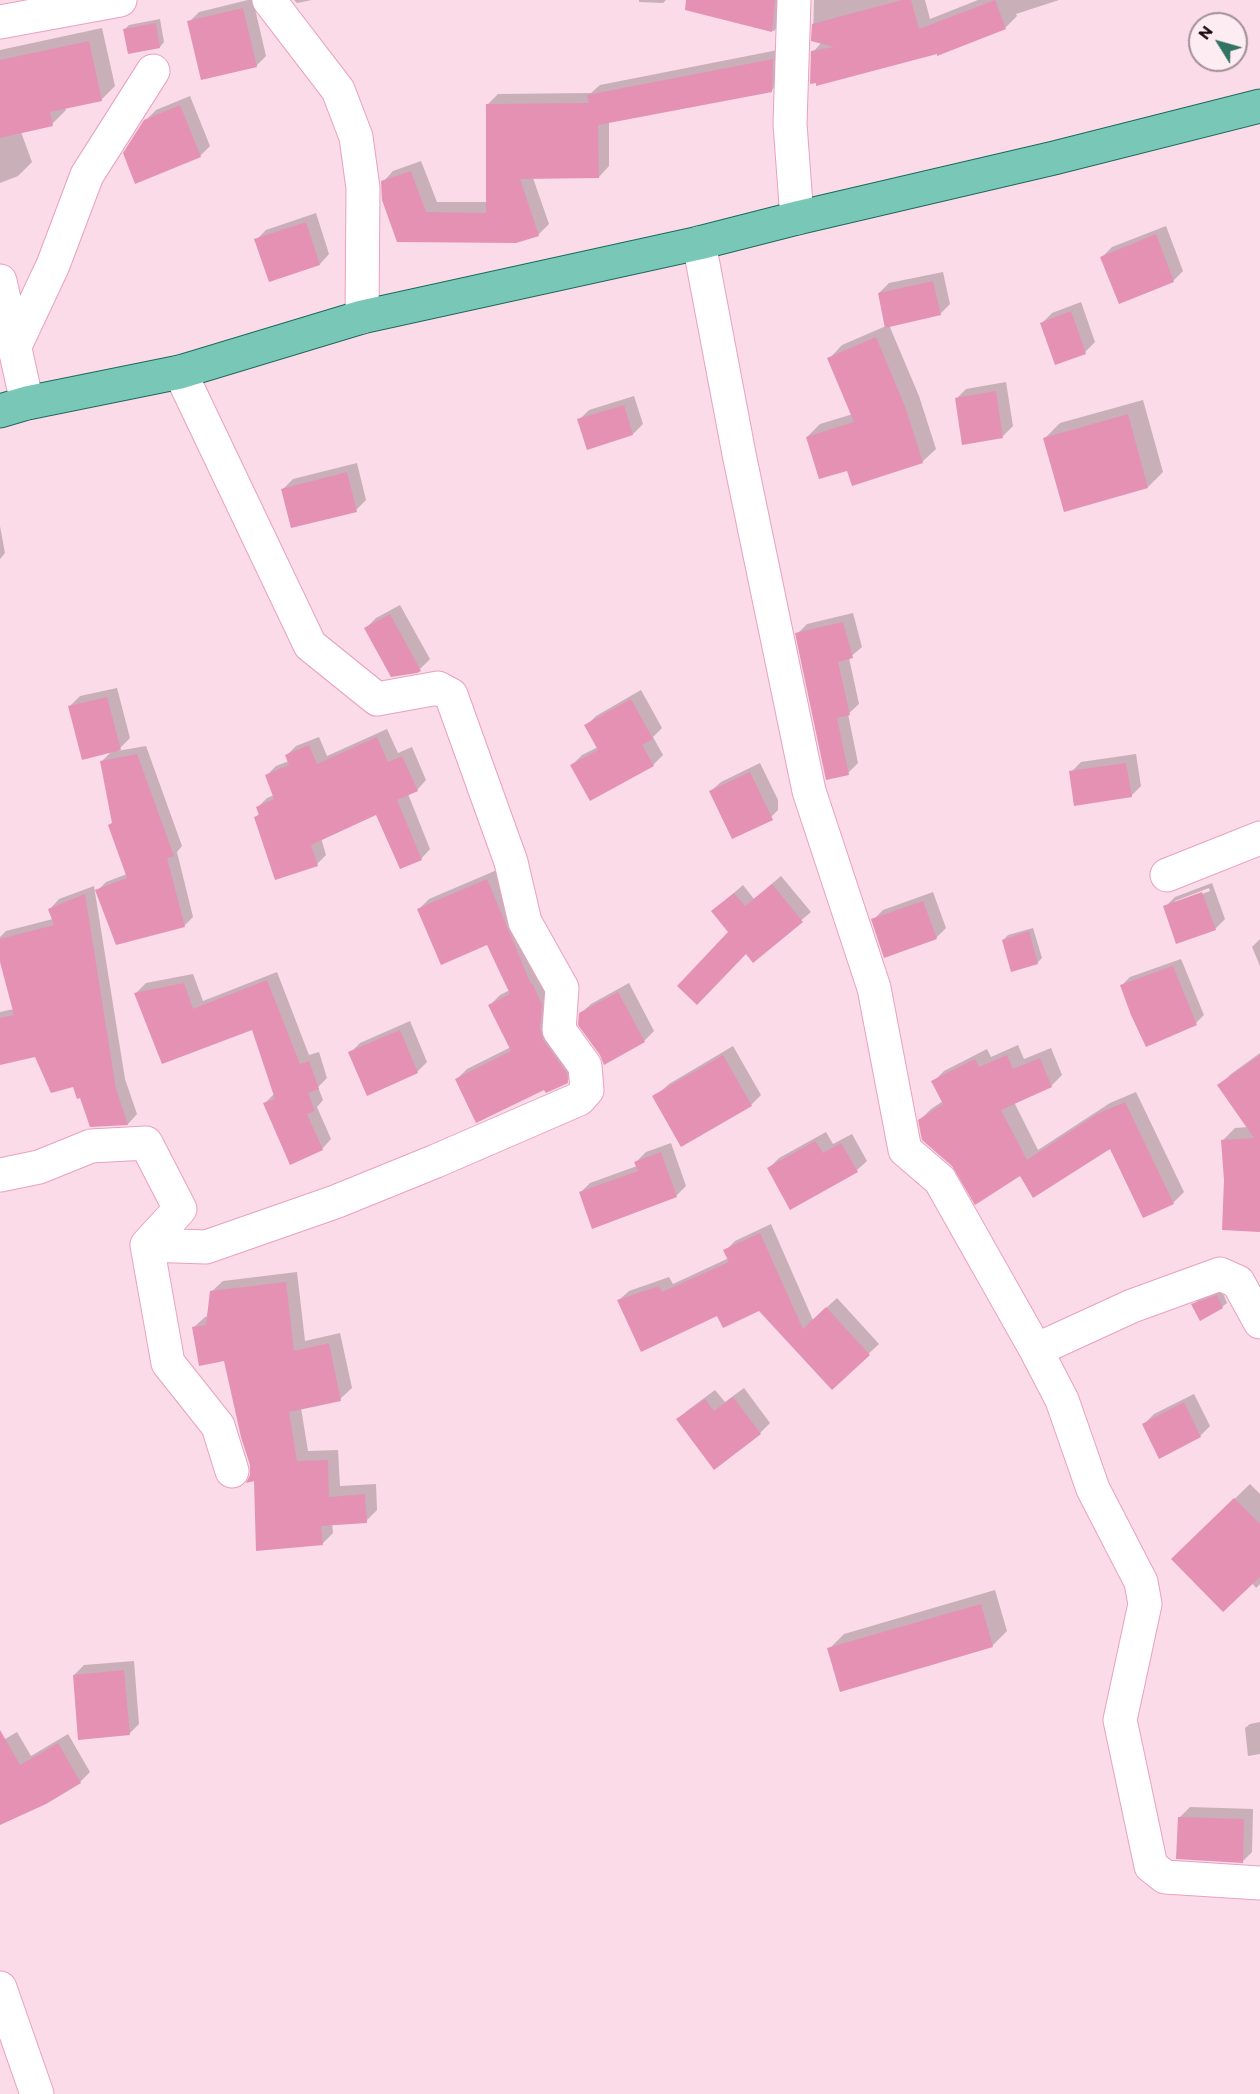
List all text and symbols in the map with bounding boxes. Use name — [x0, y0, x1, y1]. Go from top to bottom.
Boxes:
north arrow — [1188, 12, 1248, 72]
text: N — [1194, 22, 1216, 43]

